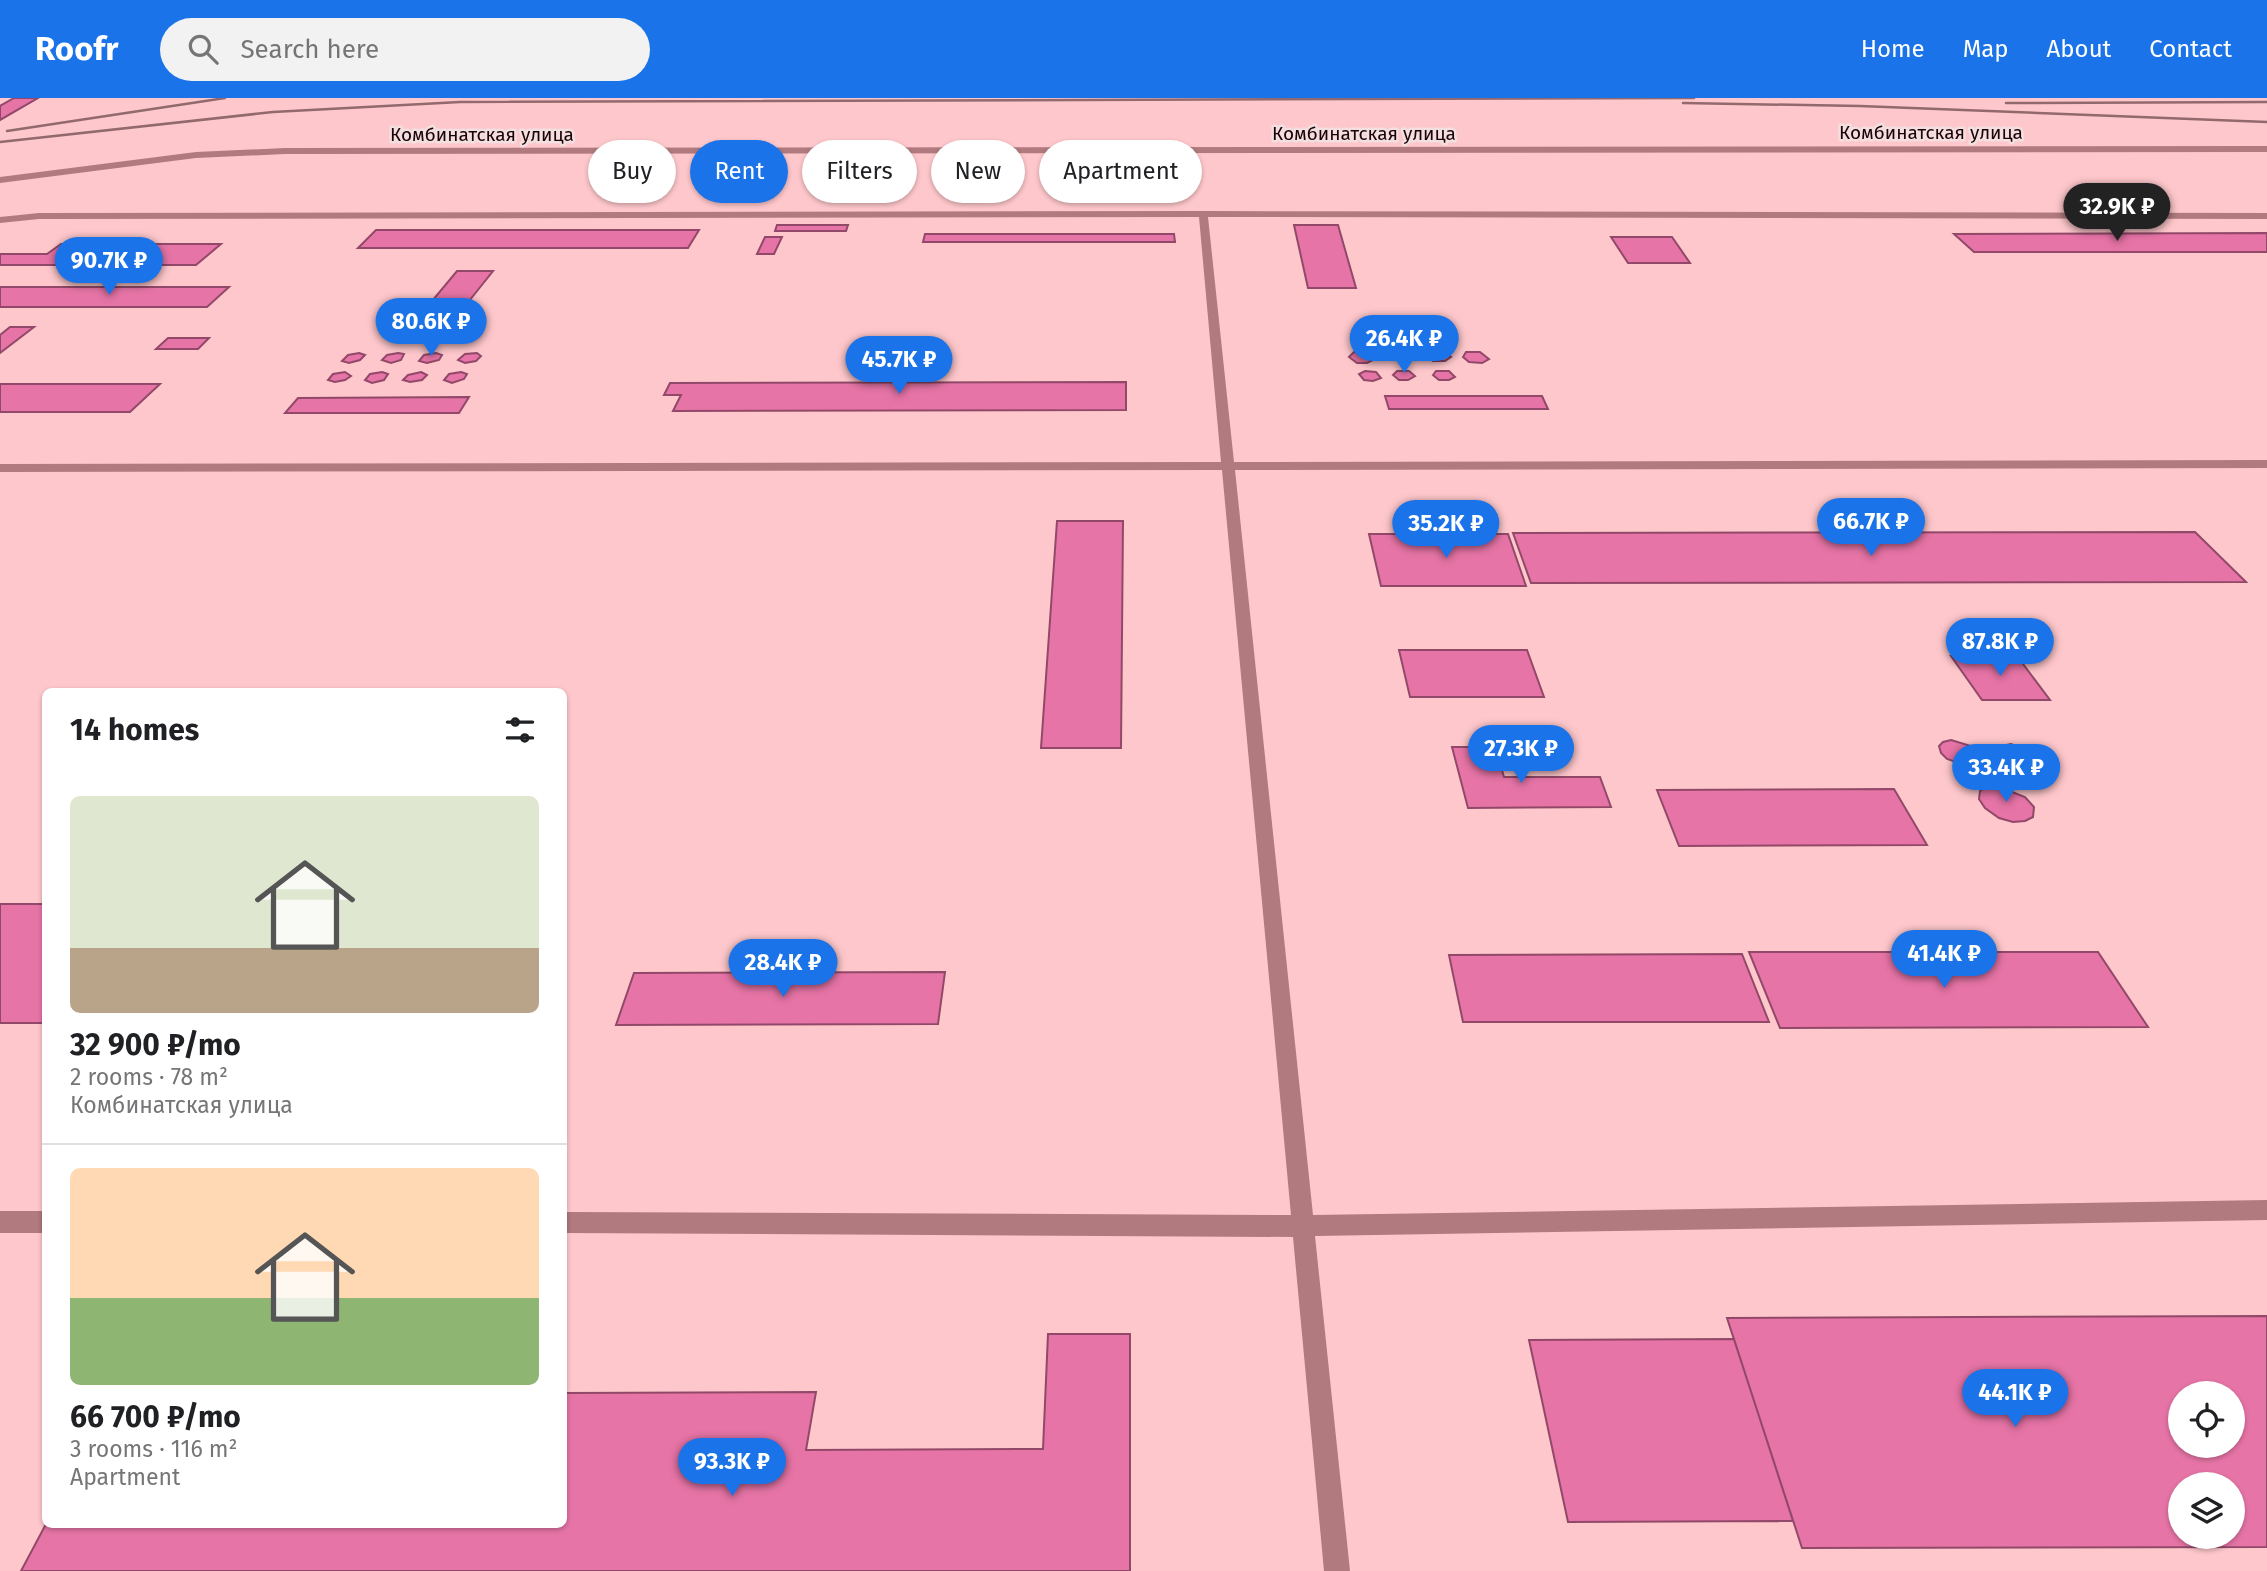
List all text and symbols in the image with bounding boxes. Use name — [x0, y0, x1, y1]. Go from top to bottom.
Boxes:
search box — [160, 18, 650, 81]
text: Roofr — [35, 29, 118, 69]
icon: search — [184, 30, 222, 68]
text: Search here — [240, 34, 379, 65]
text: Home — [1861, 35, 1925, 63]
text: Map — [1963, 35, 2009, 63]
text: About — [2047, 35, 2111, 63]
text: Contact — [2149, 35, 2232, 63]
street label: Комбинатская улица — [1839, 121, 2023, 144]
street label: Комбинатская улица — [1272, 122, 1456, 145]
street label: Комбинатская улица — [390, 123, 574, 146]
chip: Buy — [588, 140, 676, 203]
chip: Rent — [690, 140, 788, 203]
chip: Filters — [802, 140, 917, 203]
chip: New — [931, 140, 1025, 203]
chip: Apartment — [1039, 140, 1202, 203]
pin: 32.9K ₽ — [2052, 184, 2182, 243]
text: 32.9K ₽ — [2079, 192, 2155, 220]
pin: 90.7K ₽ — [44, 238, 174, 297]
text: 90.7K ₽ — [71, 246, 147, 274]
pin: 80.6K ₽ — [366, 299, 496, 358]
text: 80.6K ₽ — [392, 307, 470, 335]
pin: 26.4K ₽ — [1339, 316, 1469, 375]
text: 26.4K ₽ — [1366, 324, 1442, 352]
pin: 45.7K ₽ — [834, 336, 964, 396]
text: 45.7K ₽ — [861, 345, 937, 373]
pin: 66.7K ₽ — [1806, 498, 1936, 558]
pin: 35.2K ₽ — [1381, 500, 1511, 560]
text: 66.7K ₽ — [1833, 507, 1909, 535]
text: 35.2K ₽ — [1408, 509, 1484, 537]
pin: 87.8K ₽ — [1935, 618, 2065, 678]
text: 87.8K ₽ — [1962, 627, 2038, 655]
icon: filters — [501, 711, 539, 749]
text: 14 homes — [70, 712, 199, 748]
pin: 27.3K ₽ — [1456, 726, 1586, 785]
text: 27.3K ₽ — [1484, 734, 1558, 762]
pin: 33.4K ₽ — [1941, 744, 2071, 804]
text: 33.4K ₽ — [1968, 753, 2044, 781]
icon: home — [242, 842, 368, 968]
pin: 41.4K ₽ — [1879, 930, 2009, 990]
text: 41.4K ₽ — [1907, 939, 1981, 967]
pin: 28.4K ₽ — [718, 940, 848, 999]
text: 28.4K ₽ — [745, 948, 821, 976]
text: 32 900 ₽/mo — [70, 1027, 241, 1063]
text: 2 rooms · 78 m² — [70, 1063, 228, 1091]
text: Комбинатская улица — [70, 1091, 293, 1119]
icon: home — [242, 1214, 368, 1340]
pin: 44.1K ₽ — [1950, 1370, 2080, 1429]
text: 44.1K ₽ — [1978, 1378, 2052, 1406]
map controls — [2168, 1381, 2245, 1549]
button: locate — [2168, 1381, 2245, 1458]
text: 66 700 ₽/mo — [70, 1399, 241, 1435]
text: 3 rooms · 116 m² — [70, 1435, 238, 1463]
pin: 93.3K ₽ — [667, 1438, 797, 1498]
text: 93.3K ₽ — [694, 1447, 770, 1475]
text: Apartment — [70, 1463, 180, 1491]
button: layers — [2168, 1472, 2245, 1549]

